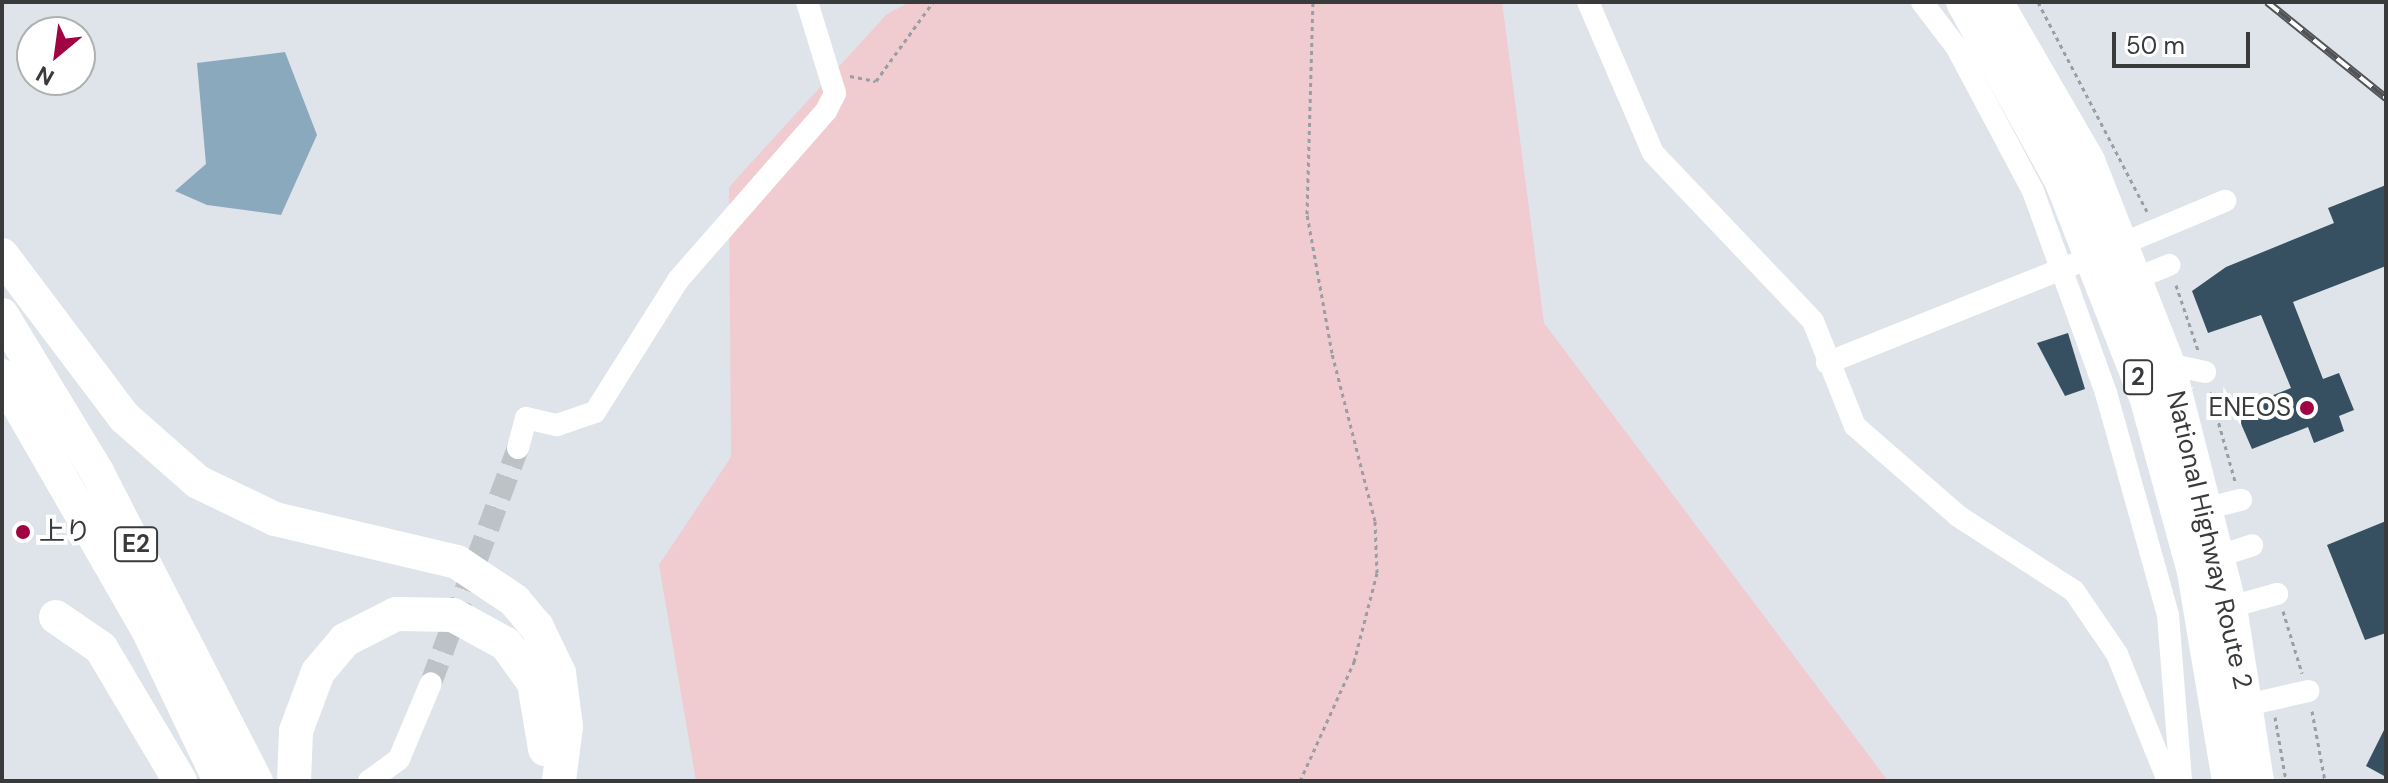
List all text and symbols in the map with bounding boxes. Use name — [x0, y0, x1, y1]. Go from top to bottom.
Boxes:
north arrow — [16, 16, 96, 96]
scale bar — [2116, 16, 2254, 66]
text: 50 m — [2126, 30, 2185, 61]
text: N — [31, 59, 59, 92]
road number: 2 — [2122, 357, 2154, 397]
street label: National Highway Route 2 — [2160, 388, 2258, 692]
place label: ENEOS — [2208, 392, 2291, 424]
marker: ENEOS — [2298, 399, 2316, 417]
place label: 上り — [39, 516, 91, 548]
marker: 上り — [14, 523, 32, 541]
road number: E2 — [114, 524, 158, 564]

